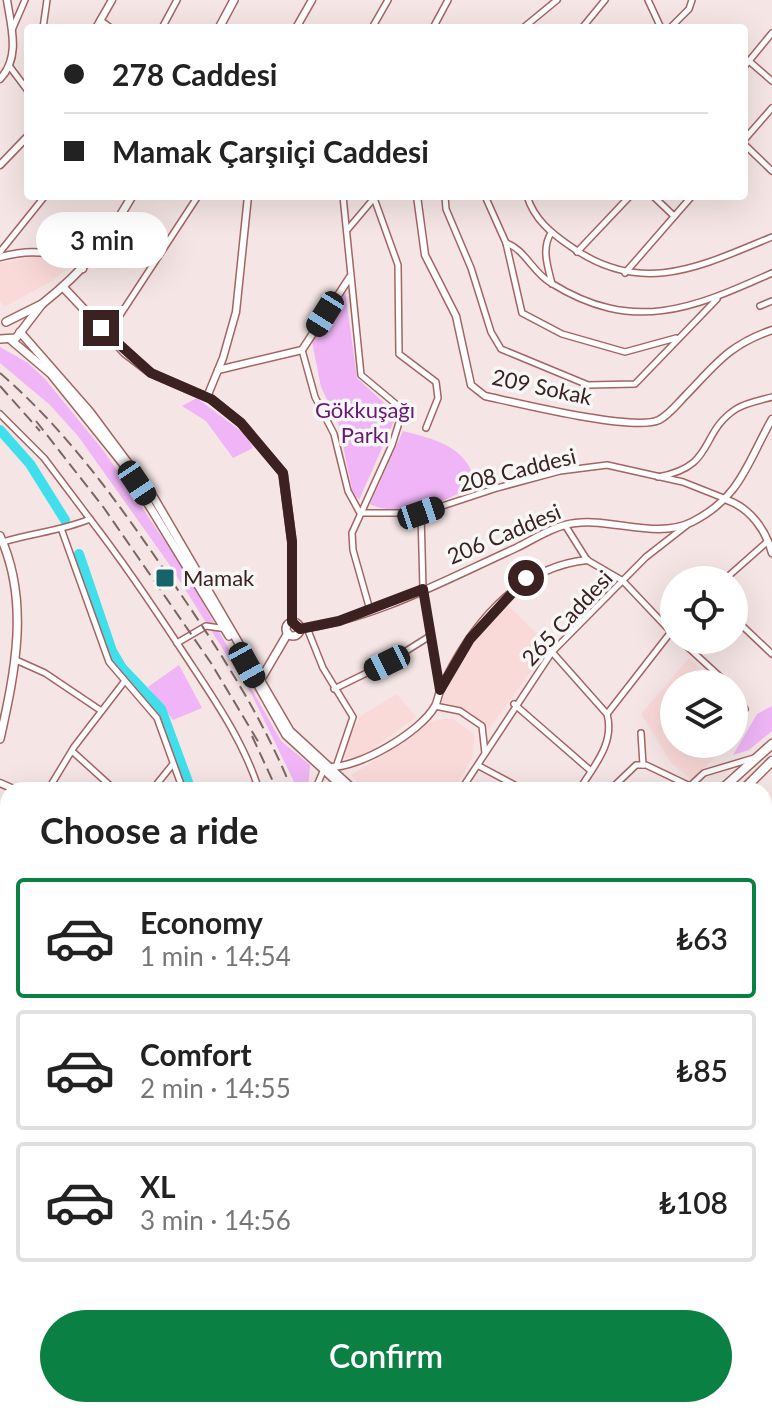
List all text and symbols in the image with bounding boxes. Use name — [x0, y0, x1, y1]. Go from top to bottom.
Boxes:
text: 278 Caddesi — [112, 56, 277, 92]
text: Mamak Çarşıiçi Caddesi — [112, 133, 429, 169]
callout: 3 min — [35, 212, 167, 268]
text: 3 min — [70, 224, 134, 256]
car — [302, 287, 348, 341]
route end — [83, 310, 119, 346]
street label: 209 Sokak — [490, 363, 595, 410]
park label: Gökkuşağı Parkı — [315, 396, 415, 448]
street label: 208 Caddesi — [455, 442, 579, 497]
car — [114, 456, 160, 510]
car — [394, 494, 448, 532]
street label: 206 Caddesi — [443, 498, 565, 570]
route start — [508, 560, 544, 596]
place label: Mamak — [183, 564, 255, 591]
street label: 265 Caddesi — [516, 564, 618, 671]
map controls — [660, 566, 748, 758]
button: locate — [660, 566, 748, 654]
marker: Mamak — [154, 567, 176, 589]
car — [225, 638, 269, 692]
car — [360, 642, 414, 684]
button: layers — [660, 670, 748, 758]
text: Choose a ride — [40, 808, 259, 852]
icon: car — [44, 902, 116, 974]
text: Economy — [140, 904, 263, 940]
text: ₺63 — [676, 920, 728, 956]
text: 1 min · 14:54 — [140, 940, 291, 972]
icon: car — [44, 1034, 116, 1106]
text: Comfort — [140, 1036, 252, 1072]
text: ₺85 — [676, 1052, 728, 1088]
text: 2 min · 14:55 — [140, 1072, 291, 1104]
icon: car — [44, 1166, 116, 1238]
text: XL — [140, 1168, 176, 1204]
text: ₺108 — [658, 1184, 728, 1220]
text: 3 min · 14:56 — [140, 1204, 291, 1236]
button: Confirm — [40, 1310, 732, 1402]

